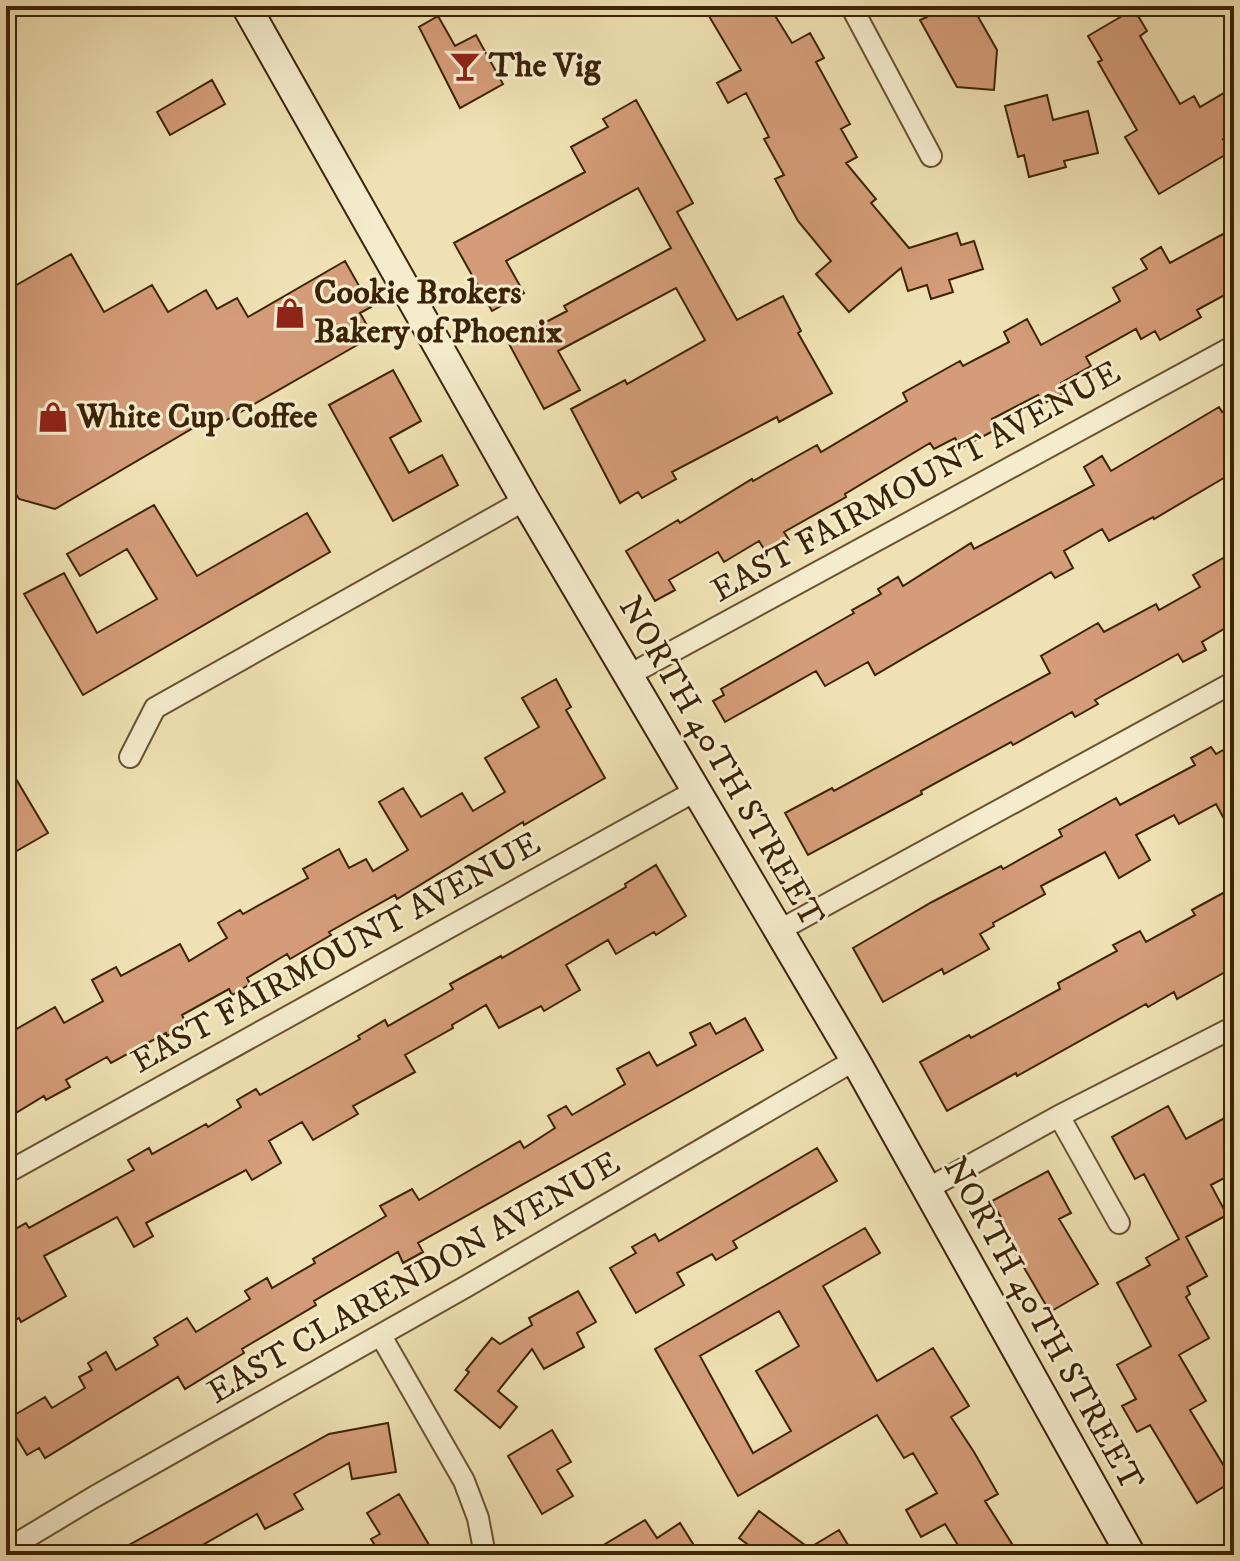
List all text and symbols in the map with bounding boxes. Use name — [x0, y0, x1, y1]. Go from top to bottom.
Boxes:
place label: The Vig — [488, 45, 602, 87]
bar icon: The Vig — [448, 49, 482, 83]
place label: Cookie Brokers Bakery of Phoenix — [314, 272, 563, 353]
shop icon: Cookie Brokers Bakery of Phoenix — [273, 296, 307, 330]
street label: EAST FAIRMOUNT AVENUE — [704, 352, 1128, 612]
place label: White Cup Coffee — [76, 396, 317, 438]
shop icon: White Cup Coffee — [36, 400, 70, 434]
street label: NORTH 40TH STREET — [609, 589, 833, 935]
street label: EAST FAIRMOUNT AVENUE — [124, 823, 548, 1083]
street label: EAST CLARENDON AVENUE — [200, 1142, 628, 1414]
street label: NORTH 40TH STREET — [934, 1150, 1152, 1498]

